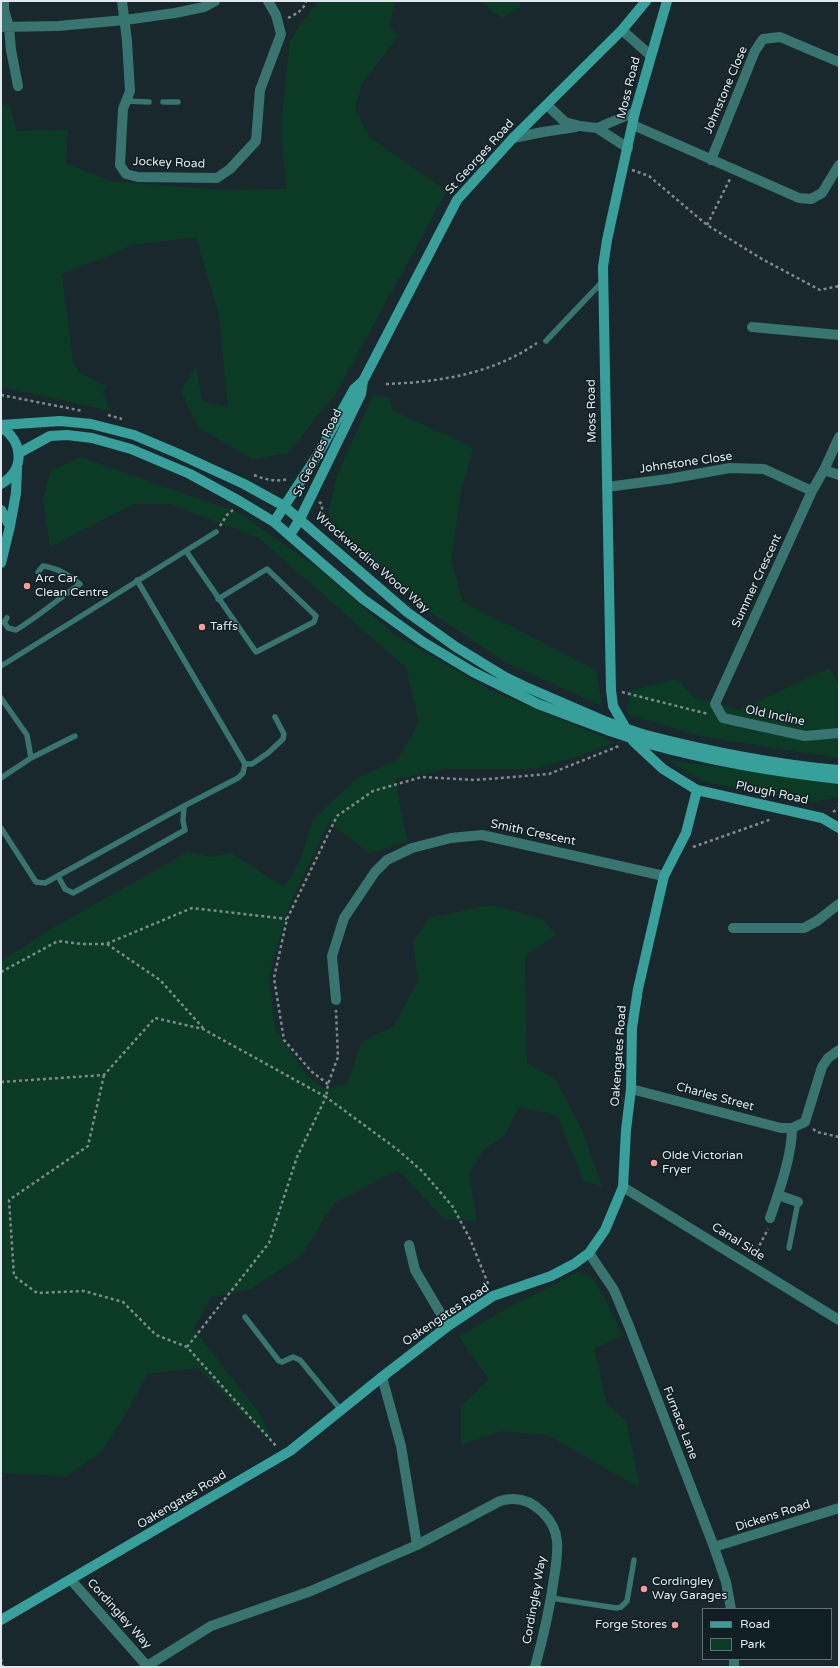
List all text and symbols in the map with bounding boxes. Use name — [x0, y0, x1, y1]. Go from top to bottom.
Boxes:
street label: Johnstone Close — [701, 44, 751, 136]
street label: Moss Road — [614, 55, 644, 121]
street label: St Georges Road — [443, 117, 517, 197]
street label: Jockey Road — [133, 155, 205, 171]
street label: Moss Road — [584, 379, 600, 443]
street label: St Georges Road — [291, 407, 345, 499]
street label: Johnstone Close — [639, 449, 733, 477]
street label: Wrockwardine Wood Way — [312, 509, 432, 617]
street label: Summer Crescent — [729, 532, 785, 630]
place label: Arc Car Clean Centre — [35, 572, 108, 600]
marker: Arc Car Clean Centre — [22, 581, 32, 591]
place label: Taffs — [210, 620, 238, 634]
marker: Taffs — [197, 622, 207, 632]
street label: Old Incline — [744, 703, 806, 729]
street label: Plough Road — [734, 778, 810, 808]
street label: Smith Crescent — [489, 817, 577, 849]
street label: Oakengates Road — [608, 1005, 630, 1107]
street label: Charles Street — [675, 1080, 755, 1114]
place label: Olde Victorian Fryer — [662, 1149, 743, 1177]
marker: Olde Victorian Fryer — [649, 1158, 659, 1168]
street label: Canal Side — [709, 1220, 767, 1264]
street label: Oakengates Road — [400, 1281, 492, 1349]
street label: Furnace Lane — [660, 1385, 700, 1461]
street label: Oakengates Road — [135, 1468, 229, 1532]
street label: Dickens Road — [734, 1497, 812, 1535]
street label: Cordingley Way — [520, 1555, 550, 1645]
place label: Cordingley Way Garages — [652, 1575, 727, 1603]
street label: Cordingley Way — [84, 1576, 154, 1652]
marker: Cordingley Way Garages — [639, 1584, 649, 1594]
legend — [702, 1608, 832, 1660]
text: Road — [740, 1617, 770, 1631]
place label: Forge Stores — [595, 1618, 667, 1632]
marker: Forge Stores — [670, 1620, 680, 1630]
text: Park — [740, 1637, 766, 1651]

